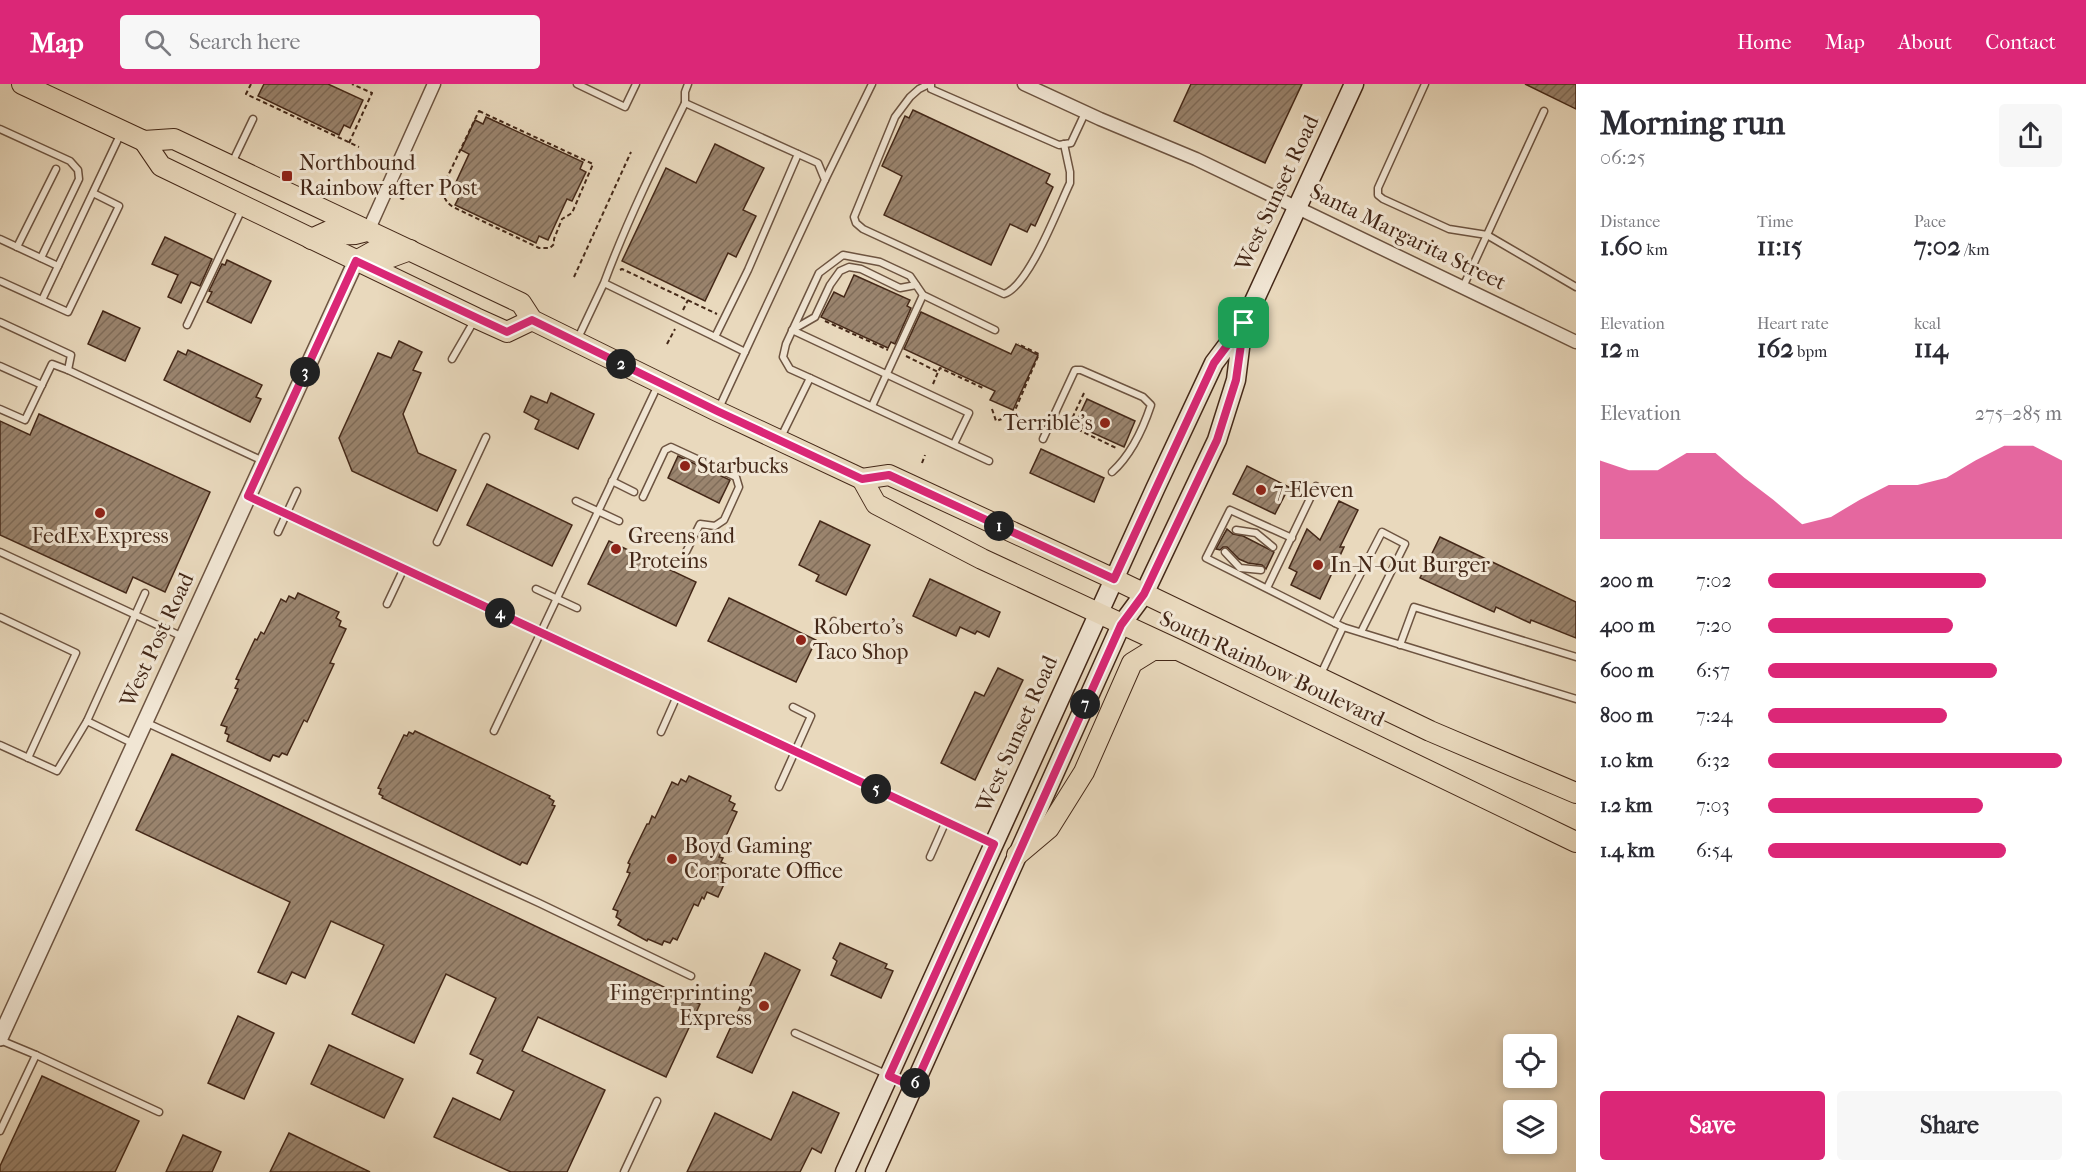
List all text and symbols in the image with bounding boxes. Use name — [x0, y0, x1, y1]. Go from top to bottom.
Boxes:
search box — [120, 15, 540, 69]
text: Map — [30, 26, 84, 59]
icon: search — [141, 26, 174, 59]
text: Search here — [189, 29, 300, 55]
text: Home — [1737, 30, 1792, 54]
text: Map — [1825, 30, 1865, 54]
text: About — [1898, 30, 1952, 54]
text: Contact — [1985, 30, 2056, 54]
text: Morning run — [1600, 104, 1785, 143]
button: share — [1999, 104, 2062, 167]
street label: West Sunset Road — [1229, 110, 1325, 276]
text: 06:25 — [1600, 146, 1646, 169]
place label: Northbound Rainbow after Post — [299, 150, 478, 201]
marker: Northbound Rainbow after Post — [280, 169, 294, 183]
street label: Santa Margarita Street — [1306, 178, 1510, 296]
text: Distance — [1600, 212, 1660, 231]
text: Time — [1757, 212, 1793, 231]
text: Pace — [1914, 212, 1946, 231]
text: 1.60 — [1600, 231, 1643, 262]
text: 11:15 — [1757, 231, 1802, 262]
text: 7:02 — [1914, 231, 1961, 262]
text: km — [1643, 240, 1668, 259]
text: /km — [1961, 240, 1989, 259]
pin — [1218, 297, 1269, 348]
icon: arrive — [1227, 306, 1260, 339]
text: Elevation — [1600, 314, 1665, 333]
text: Heart rate — [1757, 314, 1829, 333]
text: kcal — [1914, 314, 1941, 333]
text: 12 — [1600, 333, 1623, 364]
text: 162 — [1757, 333, 1794, 364]
text: 114 — [1914, 333, 1948, 364]
text: m — [1623, 342, 1639, 361]
text: bpm — [1794, 342, 1827, 361]
pin: 2 — [606, 349, 636, 379]
text: 2 — [617, 354, 625, 373]
pin: 3 — [290, 357, 320, 387]
text: 3 — [302, 362, 308, 381]
text: Elevation — [1600, 402, 1681, 425]
text: 275–285 m — [1975, 402, 2062, 425]
place label: Terrible's — [1003, 410, 1093, 436]
marker: Terrible's — [1098, 416, 1112, 430]
place label: Starbucks — [697, 453, 788, 479]
marker: Starbucks — [678, 459, 692, 473]
place label: 7-Eleven — [1273, 477, 1354, 503]
marker: 7-Eleven — [1254, 483, 1268, 497]
marker: FedEx Express — [93, 506, 107, 520]
pin: 1 — [984, 511, 1014, 541]
text: 1 — [996, 516, 1002, 535]
place label: FedEx Express — [31, 523, 169, 549]
place label: Greens and Proteins — [628, 523, 736, 574]
marker: Greens and Proteins — [609, 542, 623, 556]
place label: In-N-Out Burger — [1330, 552, 1490, 578]
marker: In-N-Out Burger — [1311, 558, 1325, 572]
street label: West Post Road — [114, 568, 200, 712]
text: 200 m — [1600, 569, 1653, 592]
text: 7:02 — [1696, 569, 1732, 592]
pin: 4 — [485, 598, 515, 628]
text: 4 — [495, 603, 505, 622]
street label: South Rainbow Boulevard — [1156, 605, 1389, 733]
place label: Roberto's Taco Shop — [813, 614, 908, 665]
text: 400 m — [1600, 614, 1655, 637]
text: 7:20 — [1696, 614, 1732, 637]
marker: Roberto's Taco Shop — [794, 633, 808, 647]
street label: West Sunset Road — [970, 651, 1064, 817]
text: 600 m — [1600, 659, 1654, 682]
text: 6:57 — [1696, 659, 1730, 682]
pin: 7 — [1070, 689, 1100, 719]
text: 7 — [1081, 694, 1089, 713]
text: 800 m — [1600, 704, 1653, 727]
text: 7:24 — [1696, 704, 1733, 727]
text: 1.0 km — [1600, 749, 1653, 772]
text: 6:32 — [1696, 749, 1730, 772]
pin: 5 — [861, 774, 891, 804]
text: 5 — [873, 779, 879, 798]
text: 1.2 km — [1600, 794, 1653, 817]
text: 7:03 — [1696, 794, 1730, 817]
place label: Boyd Gaming Corporate Office — [684, 833, 843, 884]
text: 1.4 km — [1600, 839, 1655, 862]
text: 6:54 — [1696, 839, 1732, 862]
marker: Boyd Gaming Corporate Office — [665, 852, 679, 866]
place label: Fingerprinting Express — [609, 980, 752, 1031]
marker: Fingerprinting Express — [757, 999, 771, 1013]
map controls — [1503, 1034, 1557, 1154]
button: locate — [1503, 1034, 1557, 1088]
pin: 6 — [900, 1068, 930, 1098]
text: 6 — [911, 1073, 919, 1092]
button: Save — [1600, 1091, 1825, 1160]
button: Share — [1837, 1091, 2062, 1160]
button: layers — [1503, 1100, 1557, 1154]

